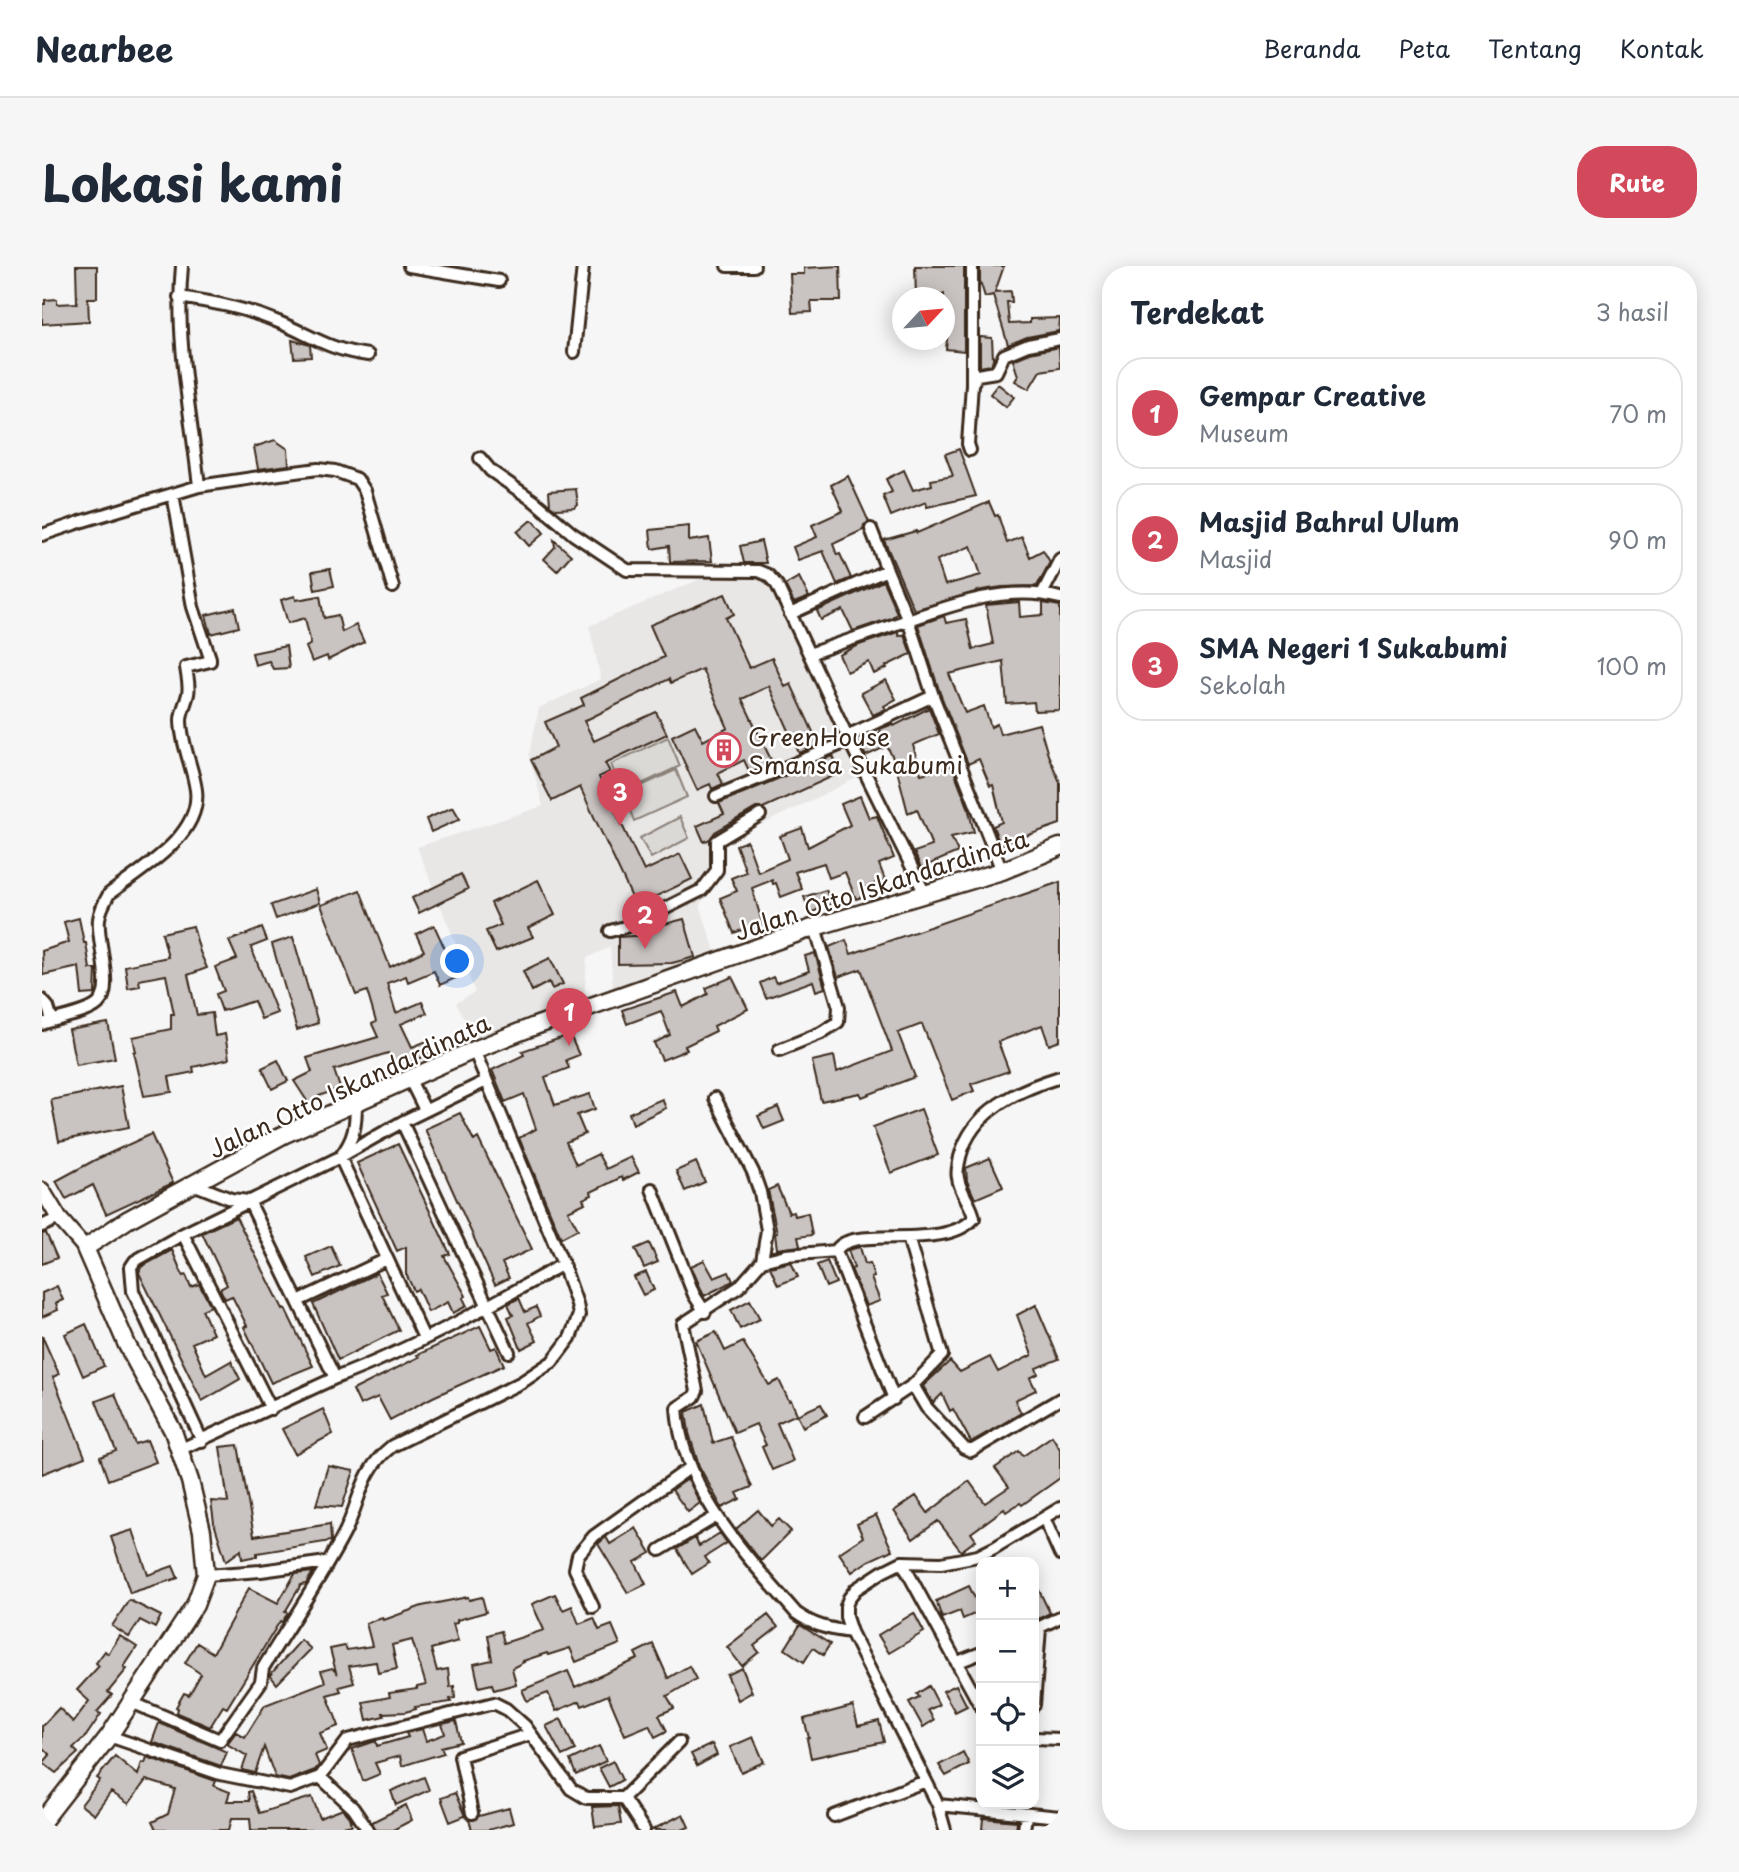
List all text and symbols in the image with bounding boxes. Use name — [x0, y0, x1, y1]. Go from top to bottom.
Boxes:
text: Nearbee — [35, 23, 173, 73]
text: Beranda — [1263, 30, 1360, 66]
text: Peta — [1398, 30, 1450, 66]
text: Tentang — [1488, 30, 1582, 66]
text: Kontak — [1620, 30, 1704, 66]
text: Lokasi kami — [42, 145, 343, 219]
button: Rute — [1577, 146, 1697, 218]
north arrow — [892, 287, 955, 350]
text: Terdekat — [1130, 289, 1265, 334]
text: 3 hasil — [1596, 294, 1669, 329]
text: Gempar Creative — [1199, 376, 1426, 415]
text: 1 — [1150, 396, 1161, 431]
text: 70 m — [1609, 396, 1667, 431]
text: Museum — [1199, 415, 1289, 450]
text: Masjid Bahrul Ulum — [1199, 502, 1460, 541]
text: 2 — [1147, 522, 1163, 557]
text: 90 m — [1608, 522, 1667, 557]
text: Masjid — [1199, 541, 1273, 576]
text: SMA Negeri 1 Sukabumi — [1199, 628, 1507, 667]
text: 3 — [1147, 648, 1163, 683]
text: 100 m — [1597, 648, 1667, 683]
text: Sekolah — [1199, 667, 1286, 702]
place label: GreenHouse Smansa Sukabumi — [748, 718, 963, 782]
building icon: GreenHouse Smansa Sukabumi — [705, 731, 743, 769]
pin: 3 — [597, 768, 643, 826]
street label: Jalan Otto Iskandardinata — [729, 819, 1033, 949]
pin: 2 — [622, 891, 668, 949]
your location — [440, 944, 474, 978]
pin: 1 — [546, 988, 592, 1046]
street label: Jalan Otto Iskandardinata — [202, 1004, 496, 1166]
map controls — [976, 1557, 1039, 1809]
button: + — [976, 1557, 1039, 1620]
button: − — [976, 1620, 1039, 1683]
button: locate — [976, 1683, 1039, 1746]
button: layers — [976, 1746, 1039, 1809]

